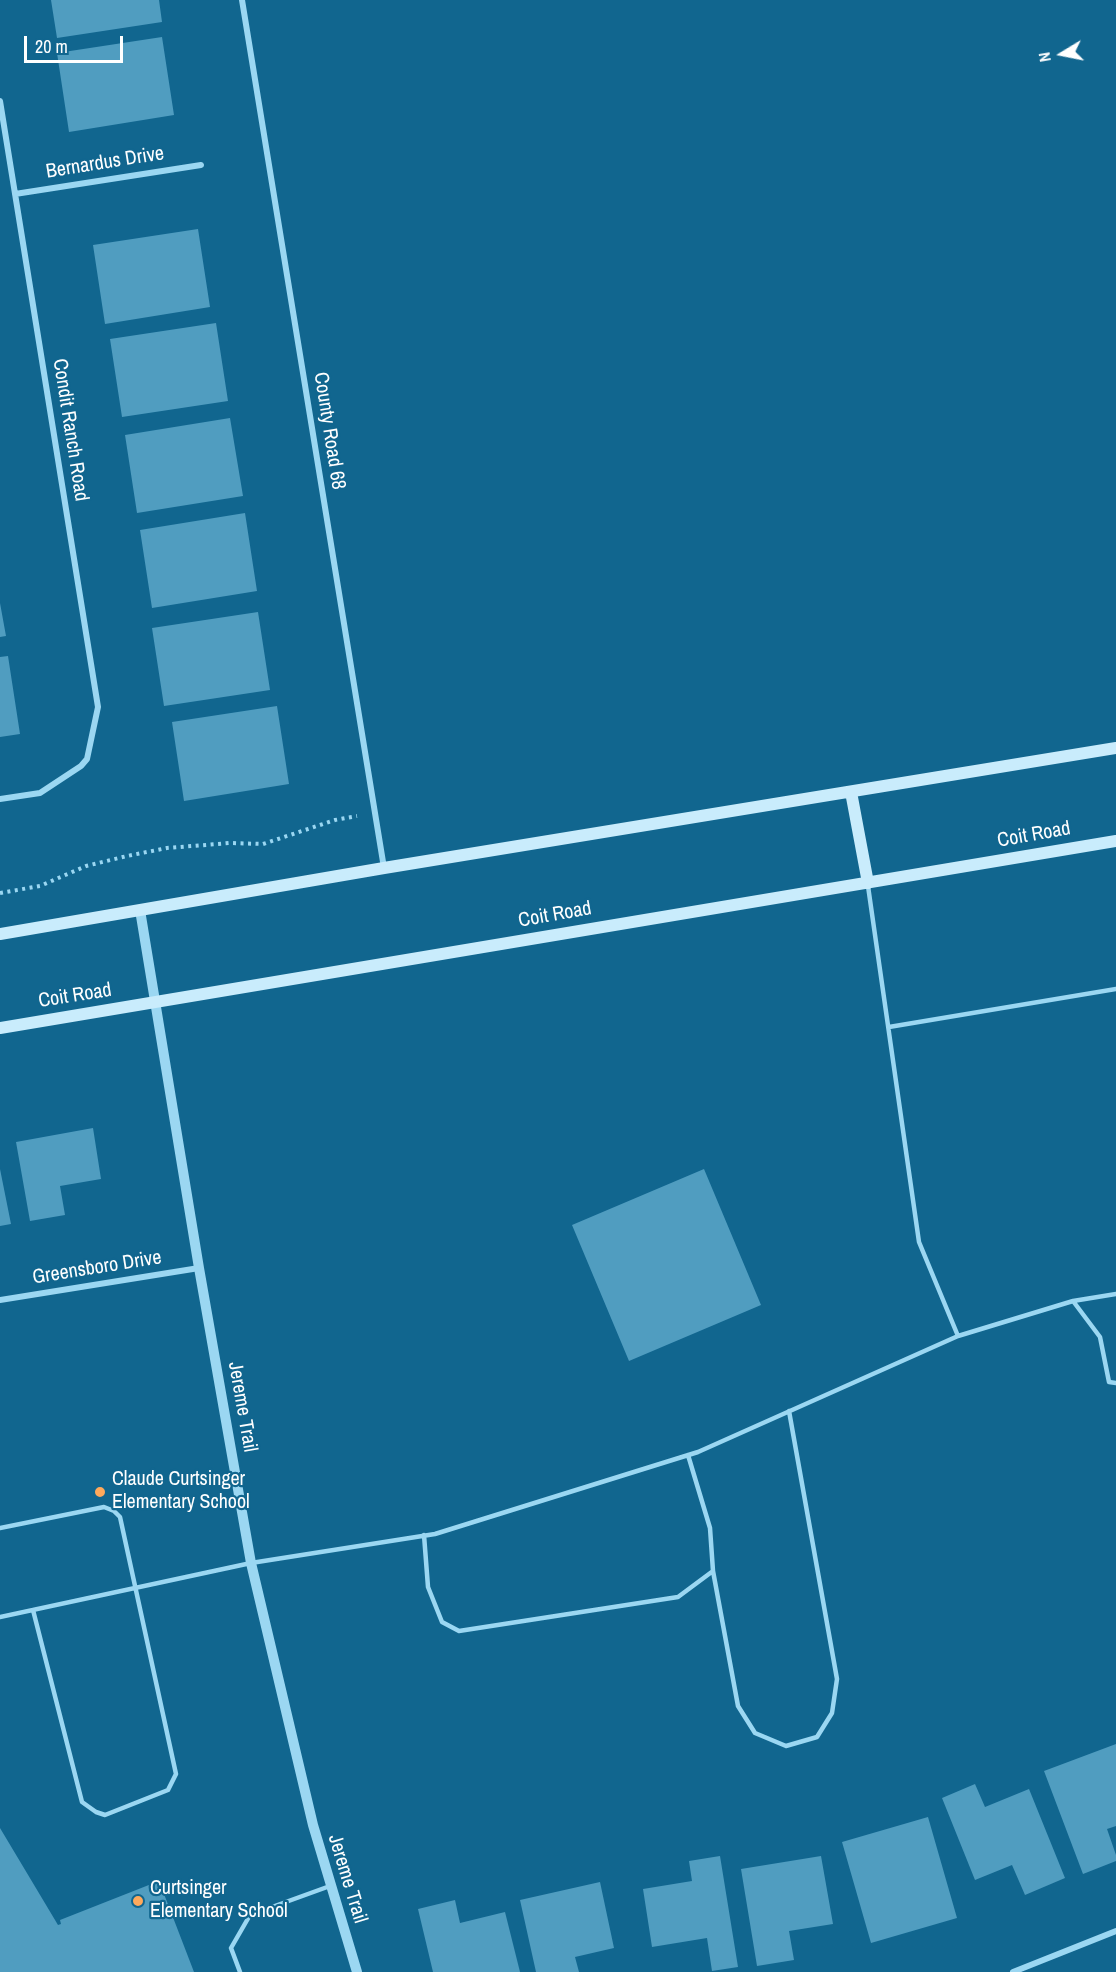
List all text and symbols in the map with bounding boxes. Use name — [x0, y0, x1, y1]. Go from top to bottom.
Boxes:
scale bar — [27, 24, 126, 62]
north arrow — [1032, 24, 1092, 84]
text: 20 m — [35, 34, 68, 59]
text: N — [1033, 51, 1056, 64]
street label: Bernardus Drive — [44, 142, 166, 184]
street label: Condit Ranch Road — [47, 357, 93, 503]
street label: County Road 68 — [308, 371, 350, 491]
street label: Coit Road — [996, 817, 1072, 853]
street label: Coit Road — [517, 897, 593, 933]
street label: Coit Road — [37, 978, 113, 1014]
street label: Greensboro Drive — [31, 1246, 163, 1290]
street label: Jereme Trail — [222, 1360, 262, 1454]
place label: Claude Curtsinger Elementary School — [112, 1468, 250, 1515]
marker: Claude Curtsinger Elementary School — [93, 1485, 107, 1499]
street label: Jereme Trail — [322, 1832, 372, 1926]
place label: Curtsinger Elementary School — [150, 1877, 288, 1924]
marker: Curtsinger Elementary School — [131, 1894, 145, 1908]

